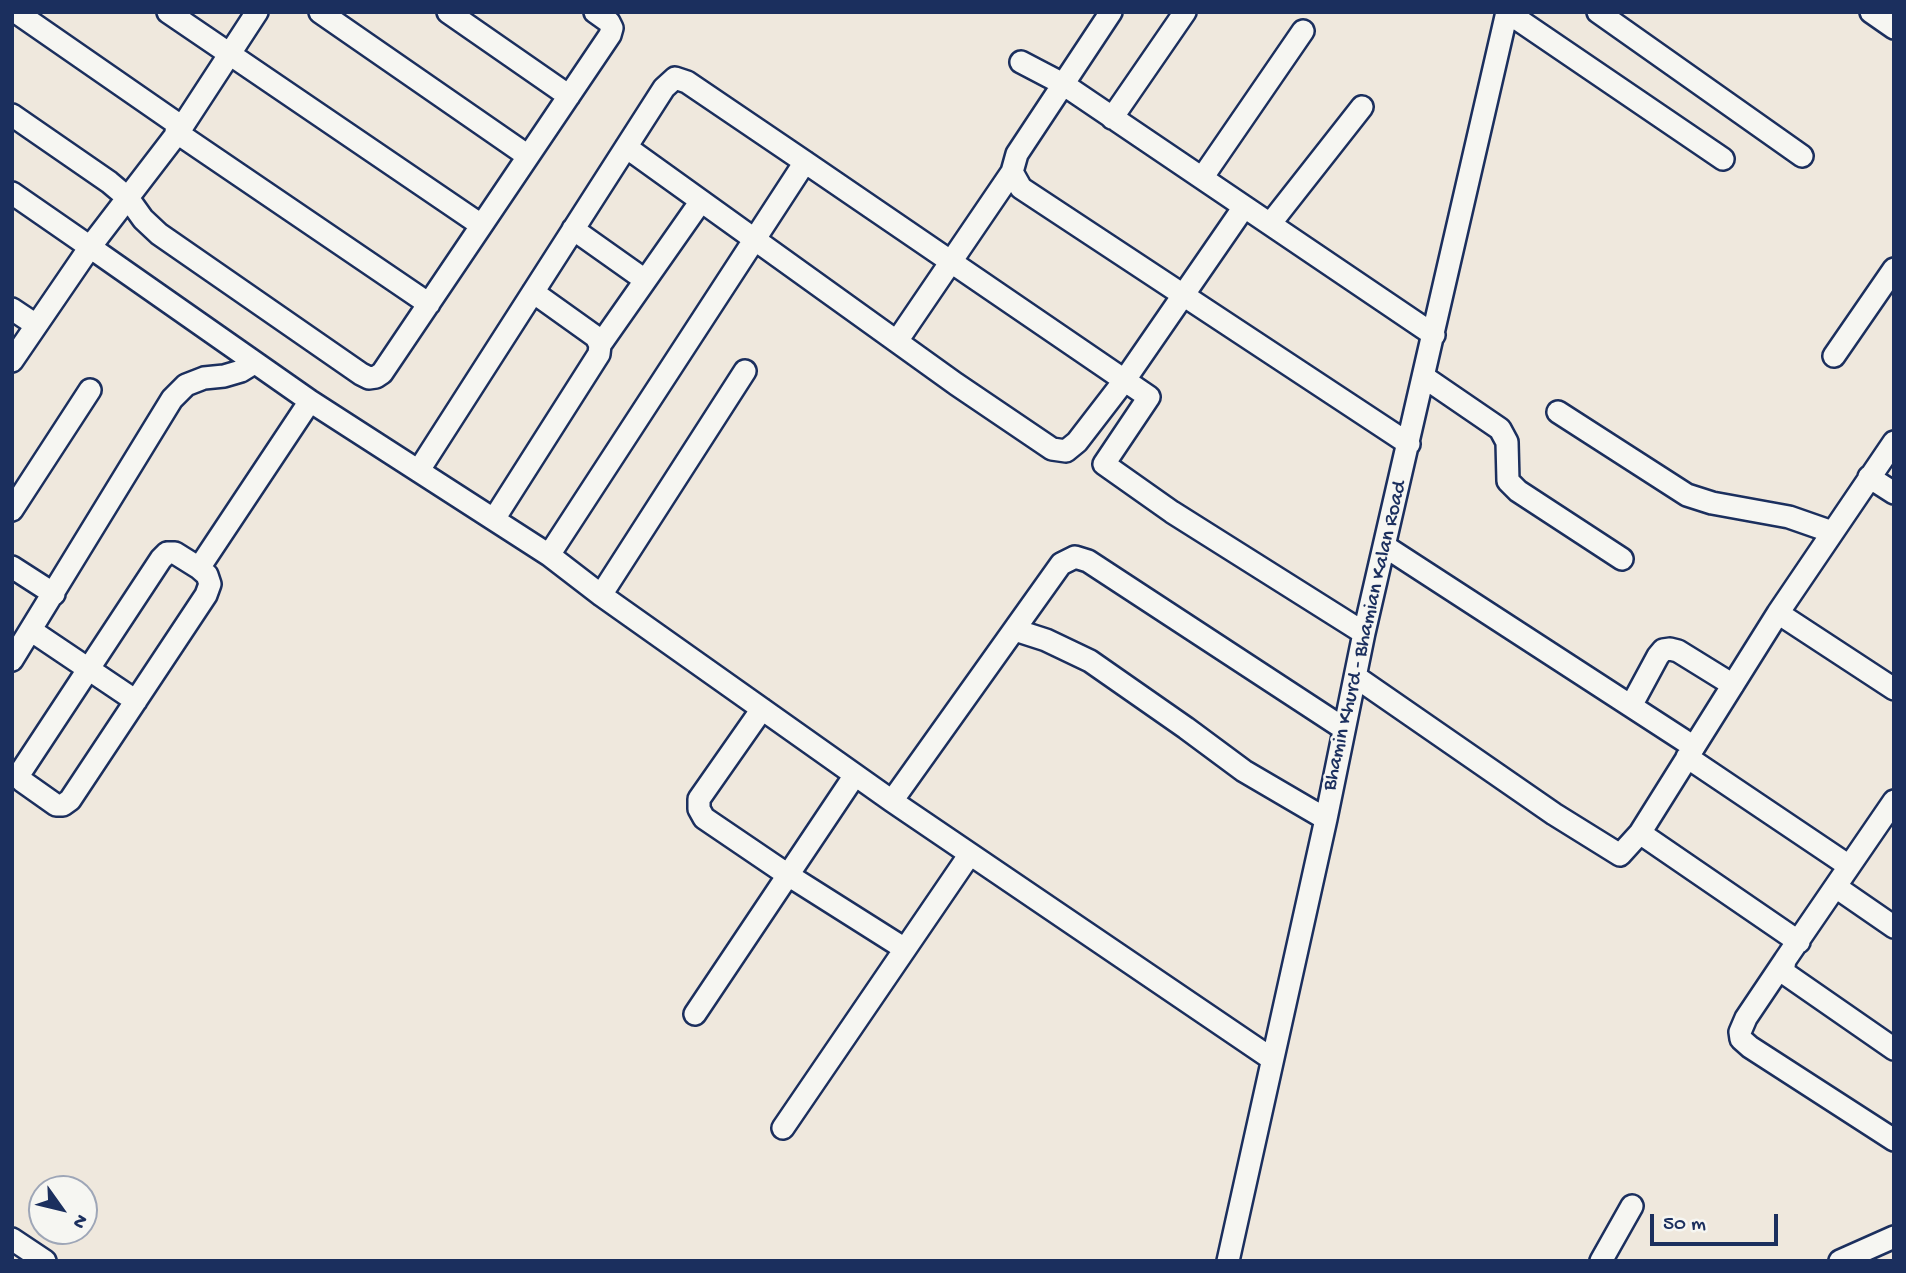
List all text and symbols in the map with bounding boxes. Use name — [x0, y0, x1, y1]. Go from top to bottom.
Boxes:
street label: Bhamin Khurd - Bhamian Kalan Road — [1318, 479, 1414, 793]
north arrow — [28, 1175, 98, 1245]
scale bar — [1654, 1200, 1782, 1244]
text: N — [66, 1209, 92, 1232]
text: 50 m — [1663, 1213, 1706, 1238]

